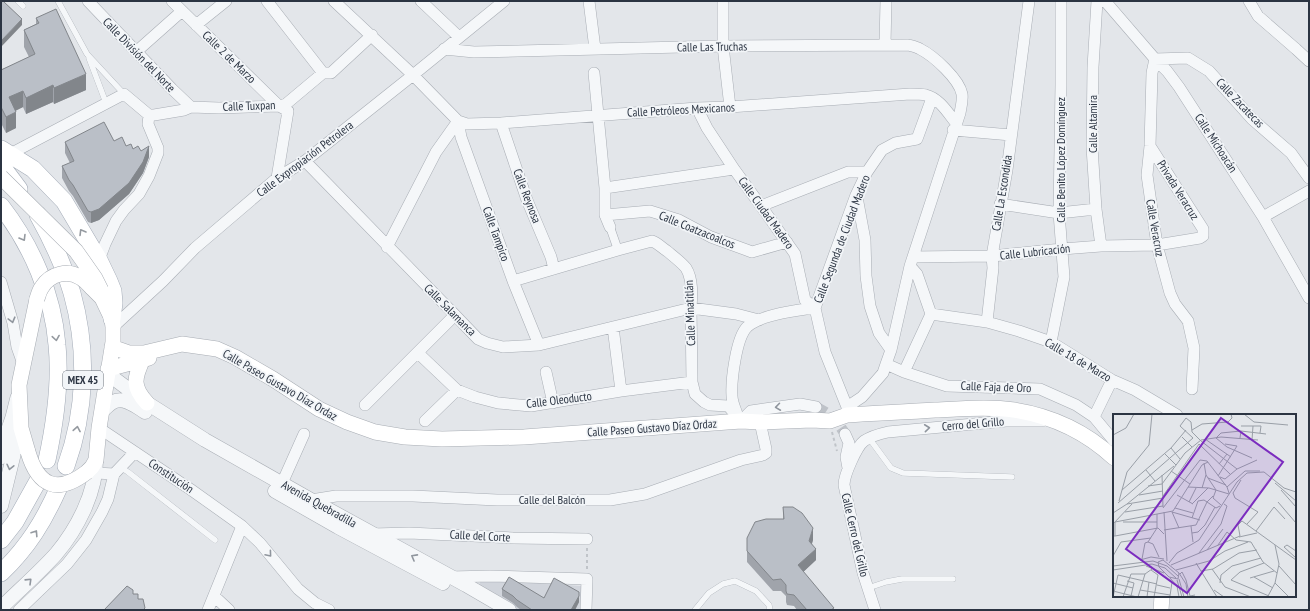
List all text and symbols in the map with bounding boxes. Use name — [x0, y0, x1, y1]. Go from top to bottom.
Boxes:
street label: Calle División del Norte — [100, 14, 179, 95]
street label: Calle 2 de Marzo — [199, 27, 259, 86]
street label: Calle Las Truchas — [677, 38, 747, 55]
street label: Calle Zacatecas — [1213, 75, 1268, 131]
street label: Calle Altamira — [1085, 95, 1100, 153]
street label: Calle Tuxpan — [222, 97, 276, 114]
street label: Calle Benito López Domínguez — [1053, 97, 1068, 223]
street label: Calle Petróleos Mexicanos — [627, 99, 735, 120]
street label: Calle Michoacán — [1192, 110, 1241, 175]
street label: Calle Expropiación Petrolera — [253, 117, 356, 200]
street label: Calle La Escondida — [988, 154, 1015, 232]
street label: Privada Veracruz — [1154, 157, 1203, 222]
street label: Calle Reynosa — [510, 166, 545, 225]
street label: Calle Segunda de Ciudad Madero — [810, 173, 873, 305]
street label: Calle Ciudad Madero — [735, 174, 798, 252]
street label: Calle Veracruz — [1143, 198, 1168, 258]
street label: Calle Tampico — [480, 205, 513, 263]
street label: Calle Coatzacoalcos — [657, 207, 738, 252]
one-way arrow — [80, 229, 87, 236]
one-way arrow — [18, 234, 25, 241]
street label: Calle Lubricación — [999, 240, 1071, 263]
street label: Calle Salamanca — [421, 280, 480, 339]
street label: Calle Minatitlán — [681, 280, 698, 346]
one-way arrow — [7, 316, 16, 323]
street label: Calle 18 de Marzo — [1042, 334, 1114, 385]
one-way arrow — [51, 335, 60, 342]
street label: Calle Paseo Gustavo Díaz Ordaz — [220, 346, 340, 424]
road number: MEX 45 — [63, 371, 103, 389]
street label: Calle Faja de Oro — [960, 378, 1032, 395]
street label: Calle Oleoducto — [525, 388, 592, 411]
one-way arrow — [774, 402, 781, 411]
street label: Cerro del Grillo — [941, 413, 1005, 434]
inset map — [1113, 414, 1296, 597]
street label: Calle Paseo Gustavo Díaz Ordaz — [587, 415, 717, 440]
one-way arrow — [924, 424, 930, 433]
one-way arrow — [72, 426, 80, 432]
street label: Constitución — [146, 455, 197, 496]
one-way arrow — [7, 464, 15, 471]
street label: Avenida Quebradilla — [279, 477, 360, 530]
street label: Calle Cerro del Grillo — [839, 491, 872, 578]
street label: Calle del Balcón — [519, 492, 585, 507]
street label: Calle del Corte — [449, 526, 511, 545]
one-way arrow — [30, 530, 37, 537]
one-way arrow — [265, 550, 272, 557]
one-way arrow — [410, 554, 418, 561]
one-way arrow — [24, 578, 32, 586]

